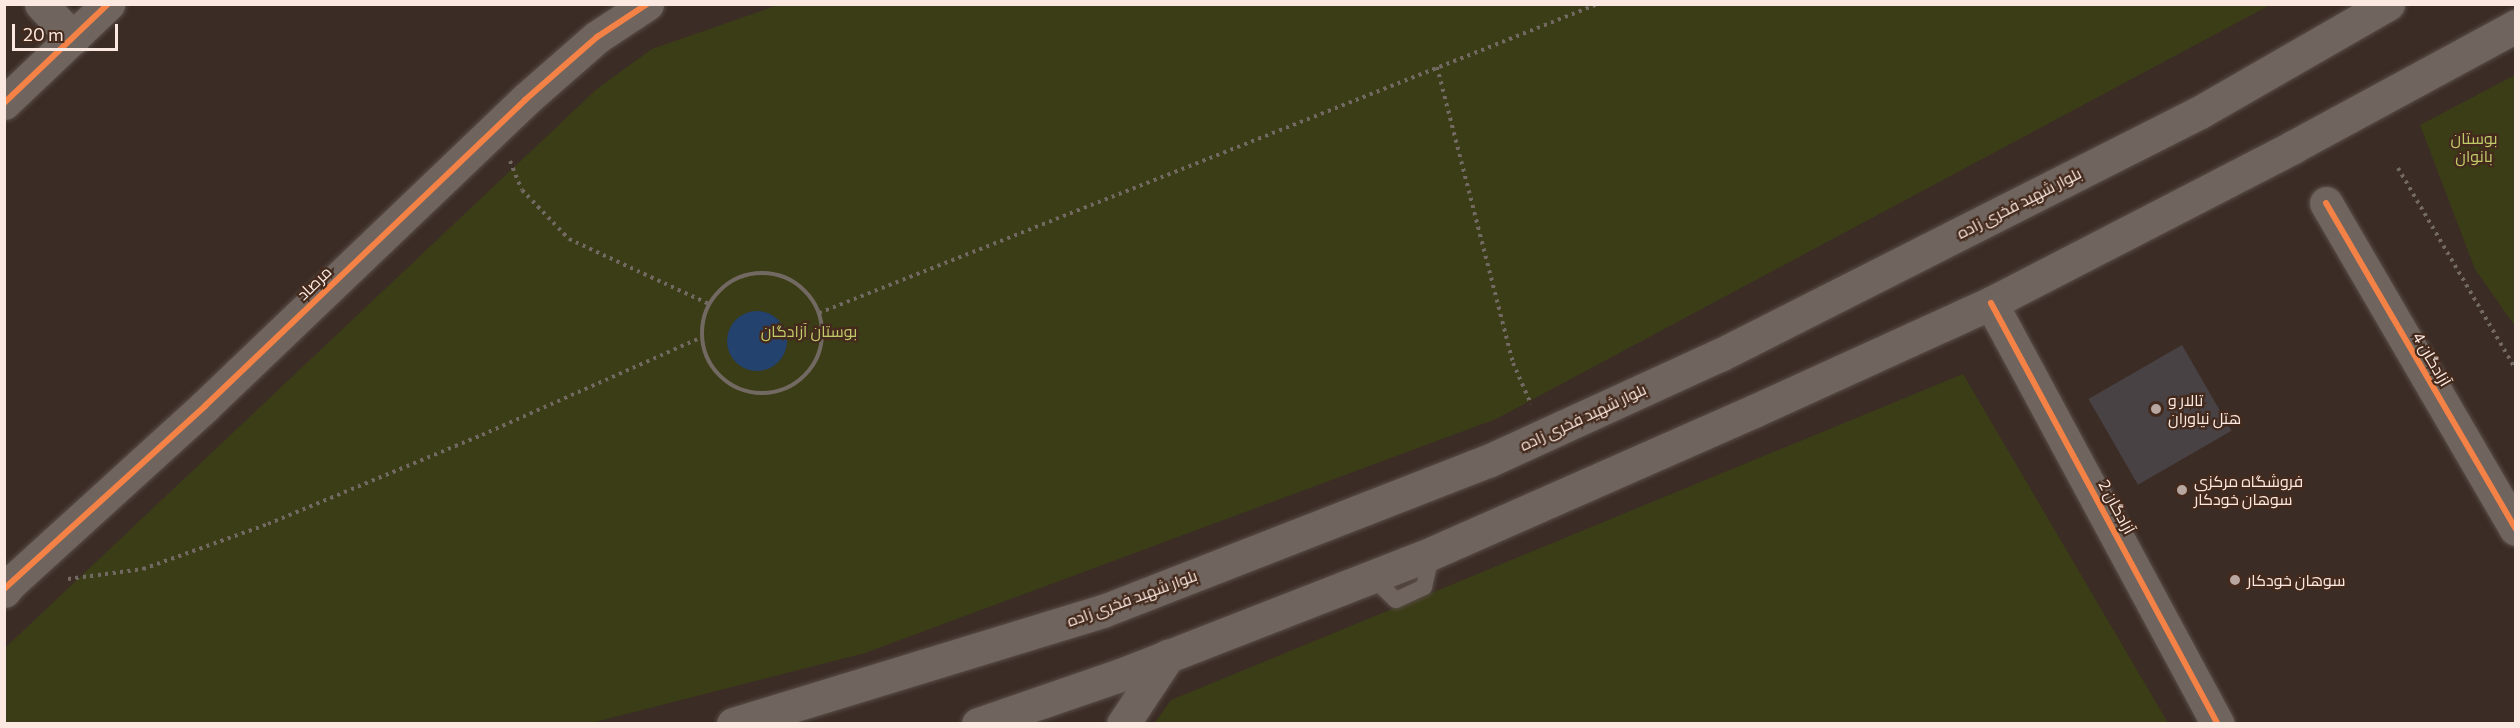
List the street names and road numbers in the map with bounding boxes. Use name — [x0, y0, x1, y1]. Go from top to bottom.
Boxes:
street label: بلوار شهید فخری زاده — [1953, 163, 2085, 243]
street label: مرصاد — [293, 262, 335, 304]
street label: آزادگان 4 — [2409, 328, 2455, 390]
street label: بلوار شهید فخری زاده — [1517, 379, 1649, 455]
street label: آزادگان 2 — [2095, 477, 2139, 537]
street label: بلوار شهید فخری زاده — [1064, 566, 1200, 630]

